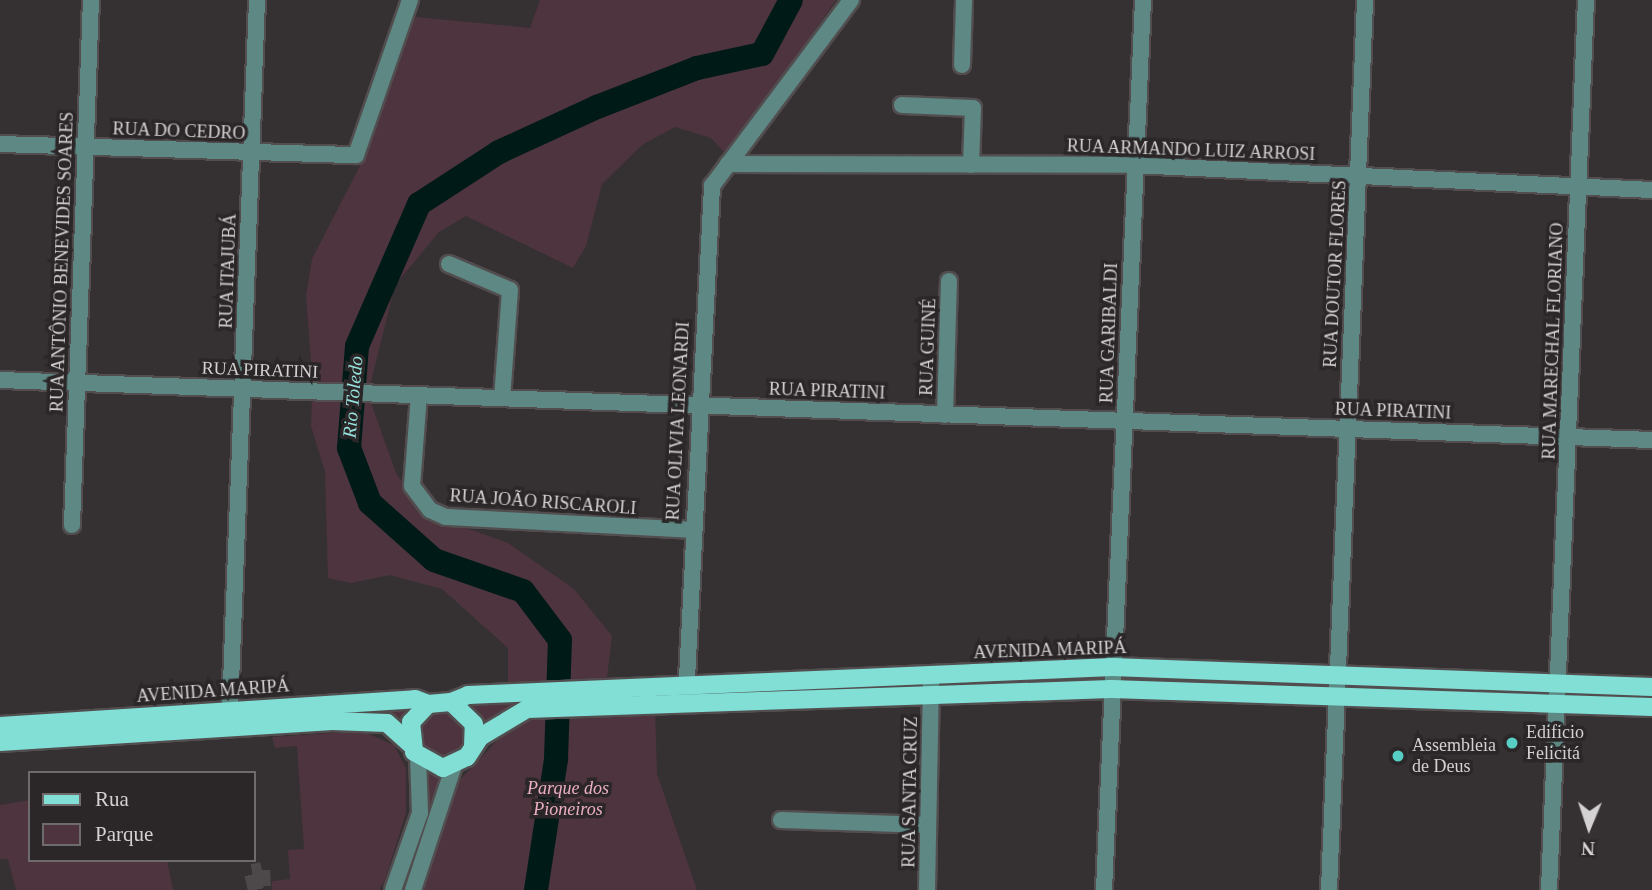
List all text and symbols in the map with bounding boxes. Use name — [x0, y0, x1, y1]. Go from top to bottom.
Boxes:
street label: RUA ANTÔNIO BENEVIDES SOARES — [46, 110, 78, 414]
street label: RUA DO CEDRO — [112, 118, 246, 144]
street label: RUA ARMANDO LUIZ ARROSI — [1065, 135, 1317, 165]
street label: RUA DOUTOR FLORES — [1319, 179, 1351, 369]
street label: RUA ITAJUBÁ — [215, 213, 241, 329]
street label: RUA MARECHAL FLORIANO — [1538, 221, 1568, 461]
street label: RUA GARIBALDI — [1096, 262, 1122, 404]
street label: RUA GUINÉ — [915, 297, 941, 397]
street label: RUA OLIVIA LEONARDI — [662, 320, 694, 522]
water label: Rio Toledo — [338, 355, 368, 439]
street label: RUA PIRATINI — [201, 357, 319, 383]
street label: RUA PIRATINI — [768, 378, 886, 404]
street label: RUA PIRATINI — [1334, 398, 1452, 424]
street label: RUA JOÃO RISCAROLI — [448, 485, 638, 519]
street label: AVENIDA MARIPÁ — [973, 637, 1127, 663]
street label: AVENIDA MARIPÁ — [135, 675, 291, 707]
street label: RUA SANTA CRUZ — [898, 715, 922, 869]
place label: Edificio Felicitá — [1526, 722, 1584, 764]
place label: Assembleia de Deus — [1412, 735, 1496, 778]
marker: Edificio Felicitá — [1504, 735, 1520, 751]
marker: Assembleia de Deus — [1390, 748, 1406, 764]
legend — [28, 771, 256, 862]
park label: Parque dos Pioneiros — [527, 778, 609, 820]
text: Rua — [95, 787, 129, 811]
north arrow — [1554, 792, 1624, 862]
text: Parque — [95, 822, 153, 846]
text: N — [1581, 838, 1595, 859]

